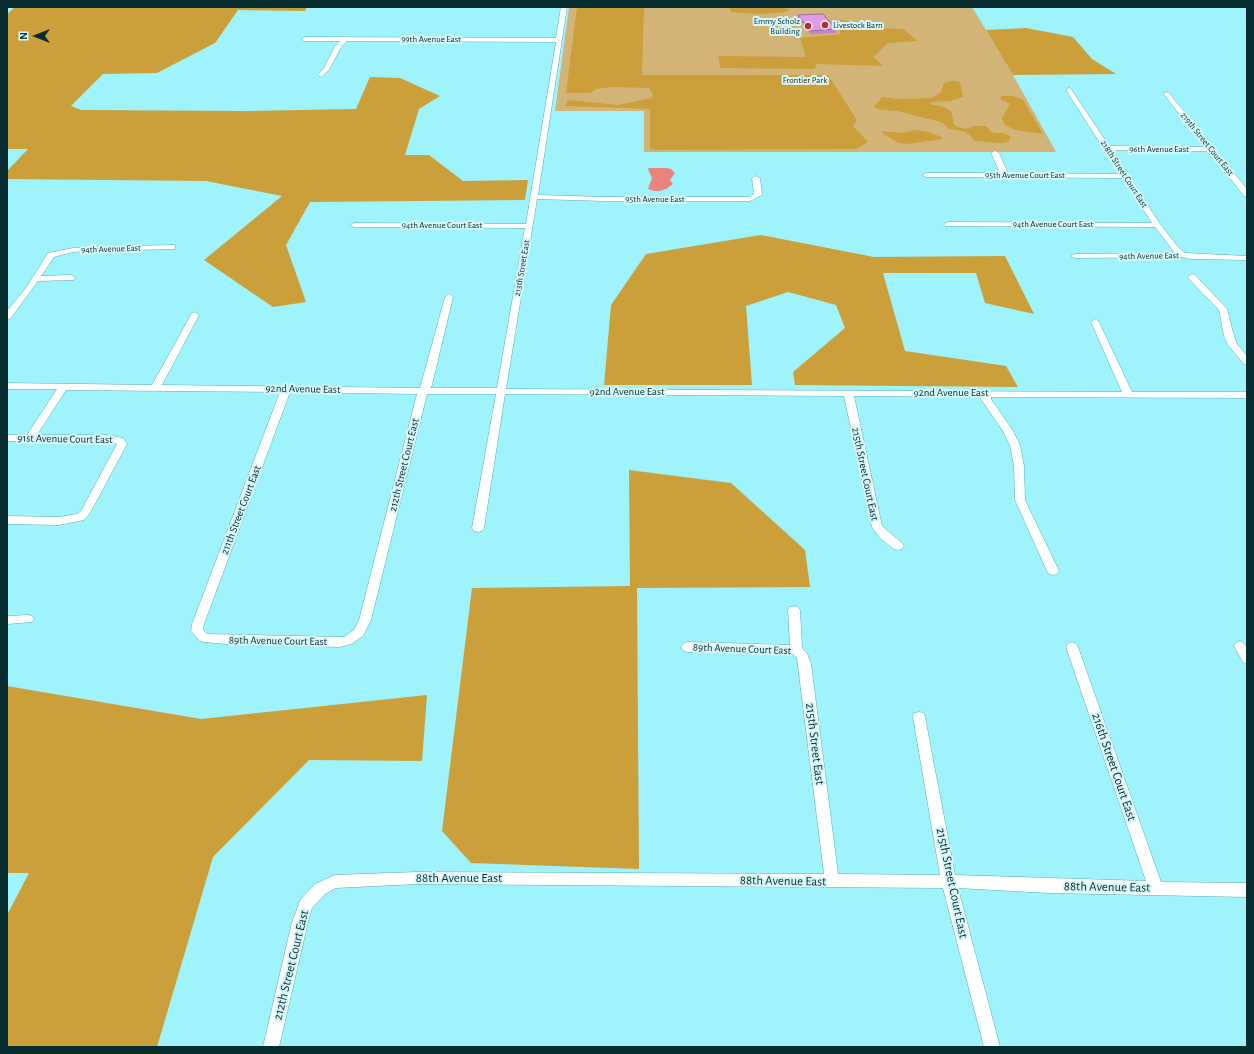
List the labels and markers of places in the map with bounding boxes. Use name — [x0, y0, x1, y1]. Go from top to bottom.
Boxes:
place label: Emmy Scholz Building — [754, 16, 800, 37]
marker: Livestock Barn — [820, 20, 830, 30]
place label: Livestock Barn — [833, 20, 883, 30]
marker: Emmy Scholz Building — [803, 21, 813, 31]

